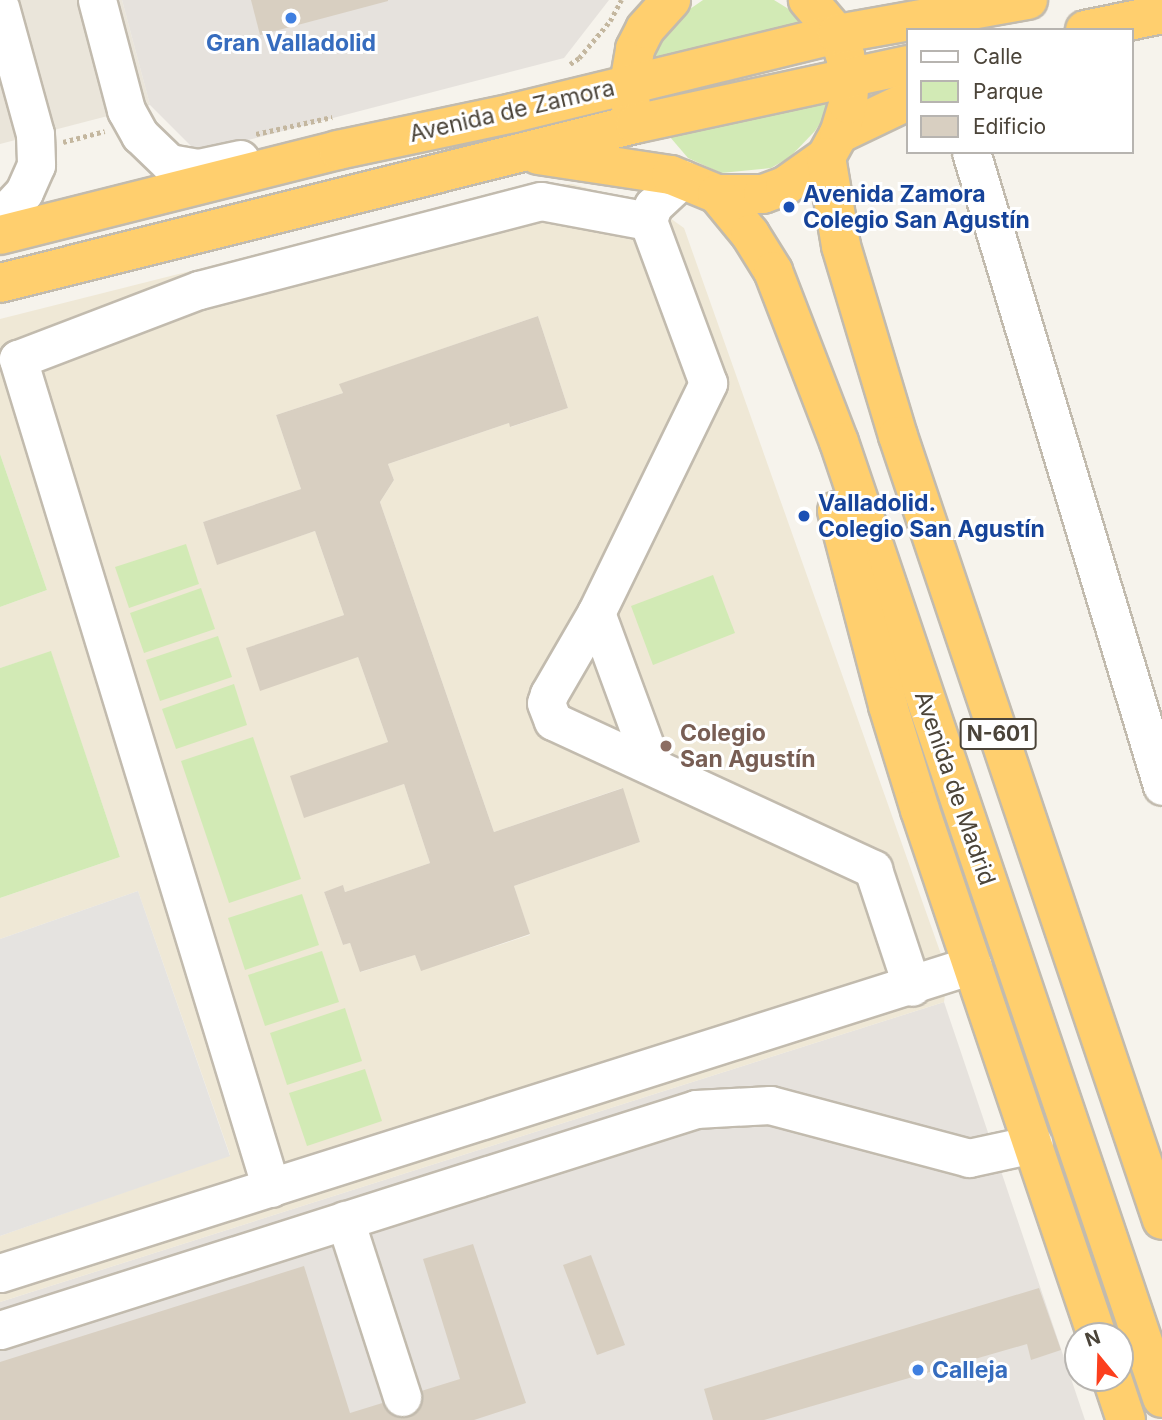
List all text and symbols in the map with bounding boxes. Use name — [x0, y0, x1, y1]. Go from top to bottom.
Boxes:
marker: Gran Valladolid — [283, 10, 299, 26]
legend — [906, 28, 1134, 154]
place label: Gran Valladolid — [206, 29, 376, 57]
text: Calle — [973, 44, 1023, 69]
street label: Avenida de Zamora — [407, 74, 617, 148]
text: Parque — [973, 79, 1043, 104]
text: Edificio — [973, 114, 1046, 139]
place label: Avenida Zamora Colegio San Agustín — [803, 180, 1030, 234]
marker: Avenida Zamora Colegio San Agustín — [781, 199, 797, 215]
place label: Valladolid. Colegio San Agustín — [818, 489, 1045, 543]
marker: Valladolid. Colegio San Agustín — [796, 508, 812, 524]
street label: Avenida de Madrid — [909, 687, 1001, 889]
road number: N-601 — [960, 716, 1036, 752]
place label: Colegio San Agustín — [680, 719, 816, 773]
marker: Colegio San Agustín — [658, 738, 674, 754]
north arrow — [1064, 1322, 1134, 1392]
text: N — [1082, 1325, 1103, 1352]
place label: Calleja — [932, 1356, 1008, 1384]
marker: Calleja — [910, 1362, 926, 1378]

